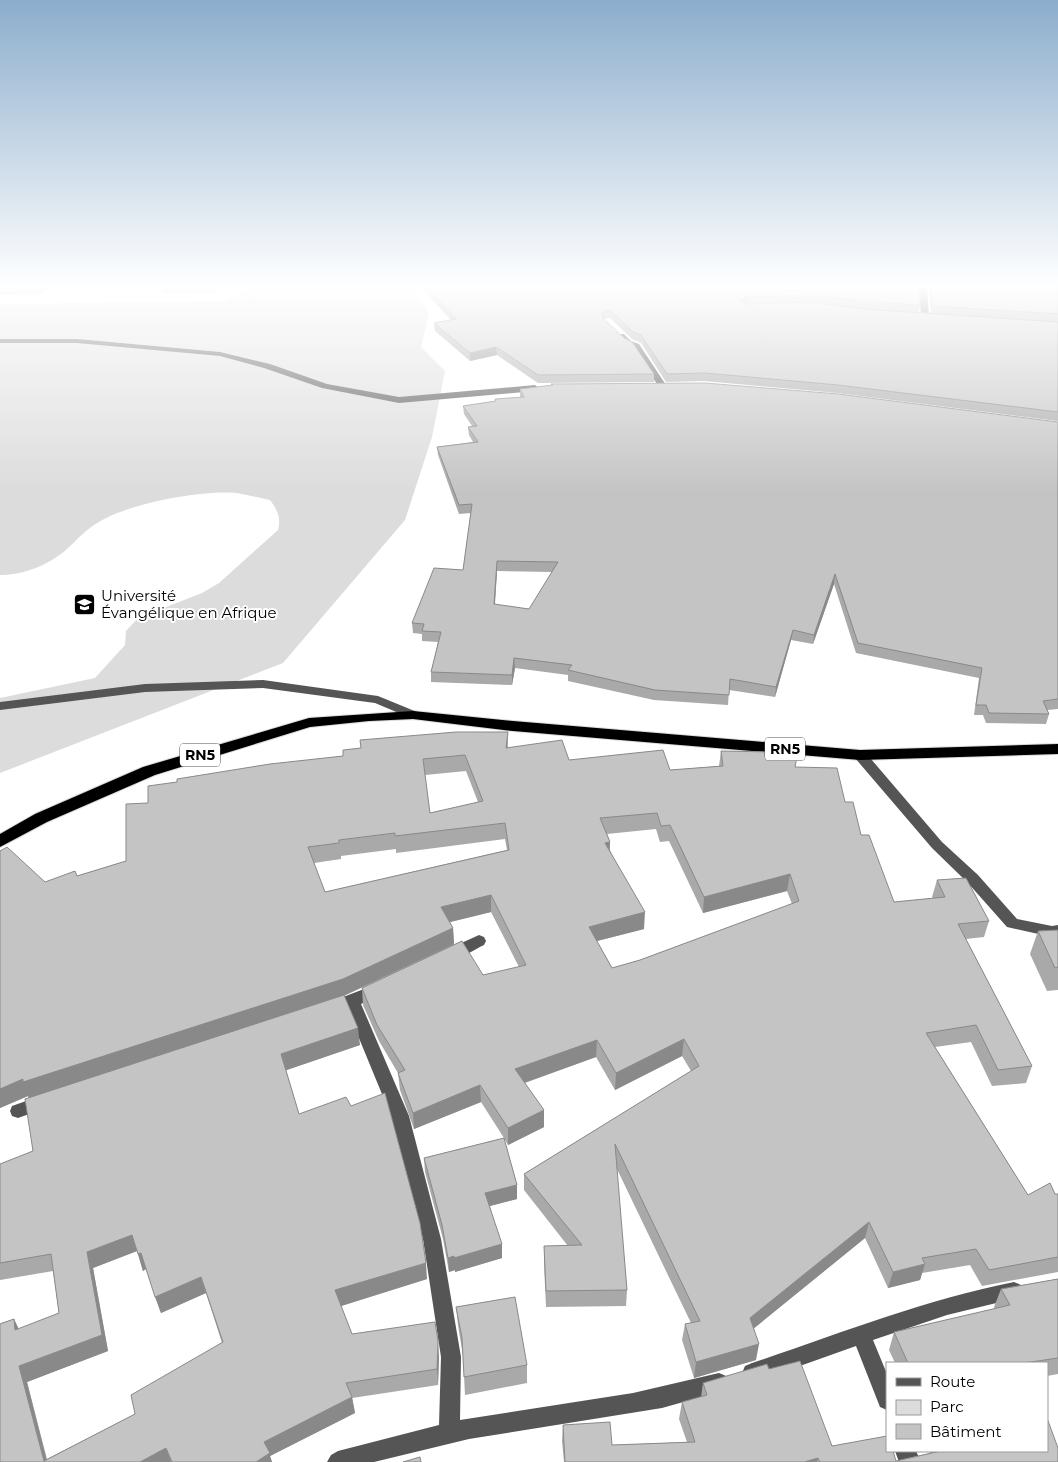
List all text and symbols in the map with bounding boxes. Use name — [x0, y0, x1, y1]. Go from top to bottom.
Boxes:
place label: Université Évangélique en Afrique — [101, 586, 277, 622]
school or university icon: Université Évangélique en Afrique — [73, 593, 97, 617]
road number: RN5 — [765, 738, 805, 761]
road number: RN5 — [180, 744, 220, 766]
legend — [886, 1362, 1048, 1452]
text: Route — [930, 1372, 975, 1391]
text: Parc — [930, 1397, 964, 1416]
text: Bâtiment — [930, 1422, 1002, 1441]

